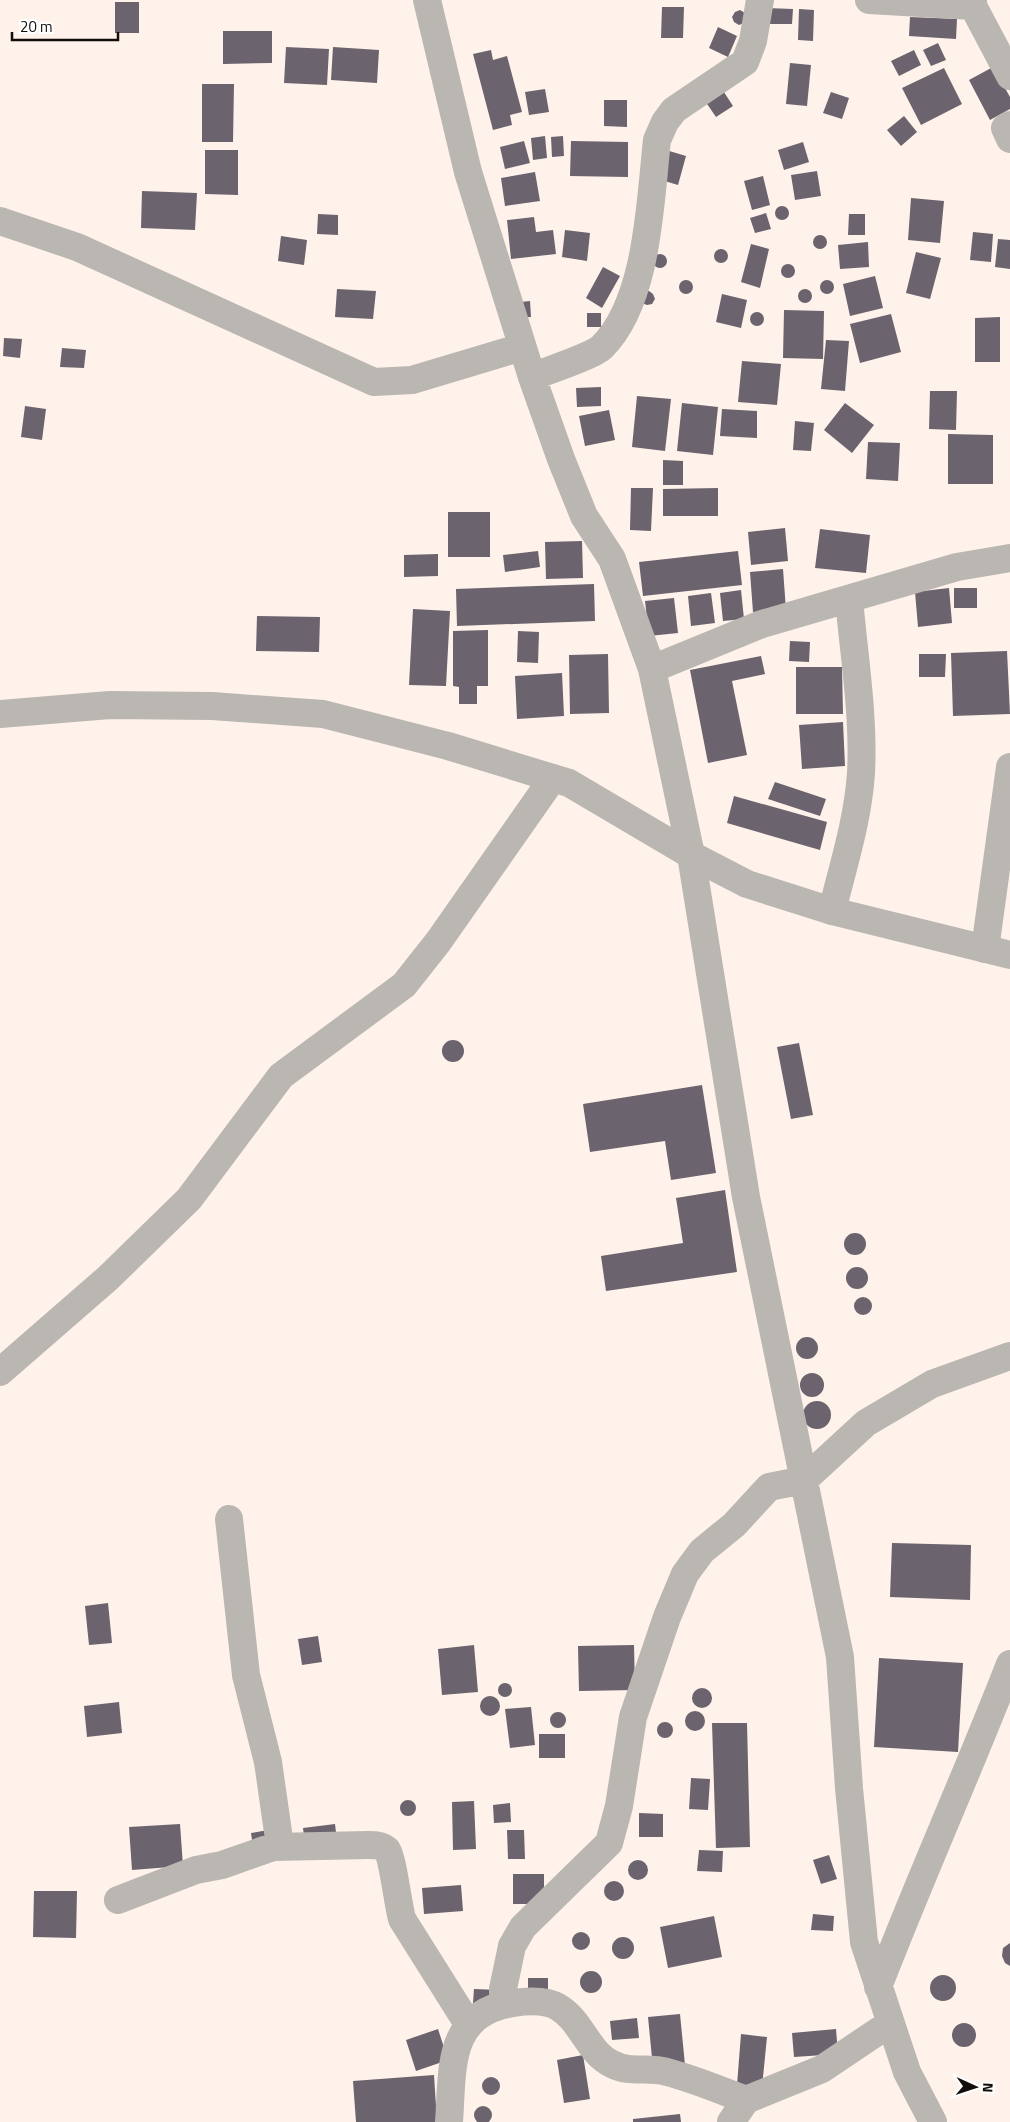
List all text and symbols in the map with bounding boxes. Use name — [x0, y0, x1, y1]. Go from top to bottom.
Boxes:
scale bar — [12, 10, 119, 42]
text: 20 m — [20, 15, 53, 38]
north arrow — [950, 2062, 1000, 2112]
text: N — [978, 2082, 999, 2093]

